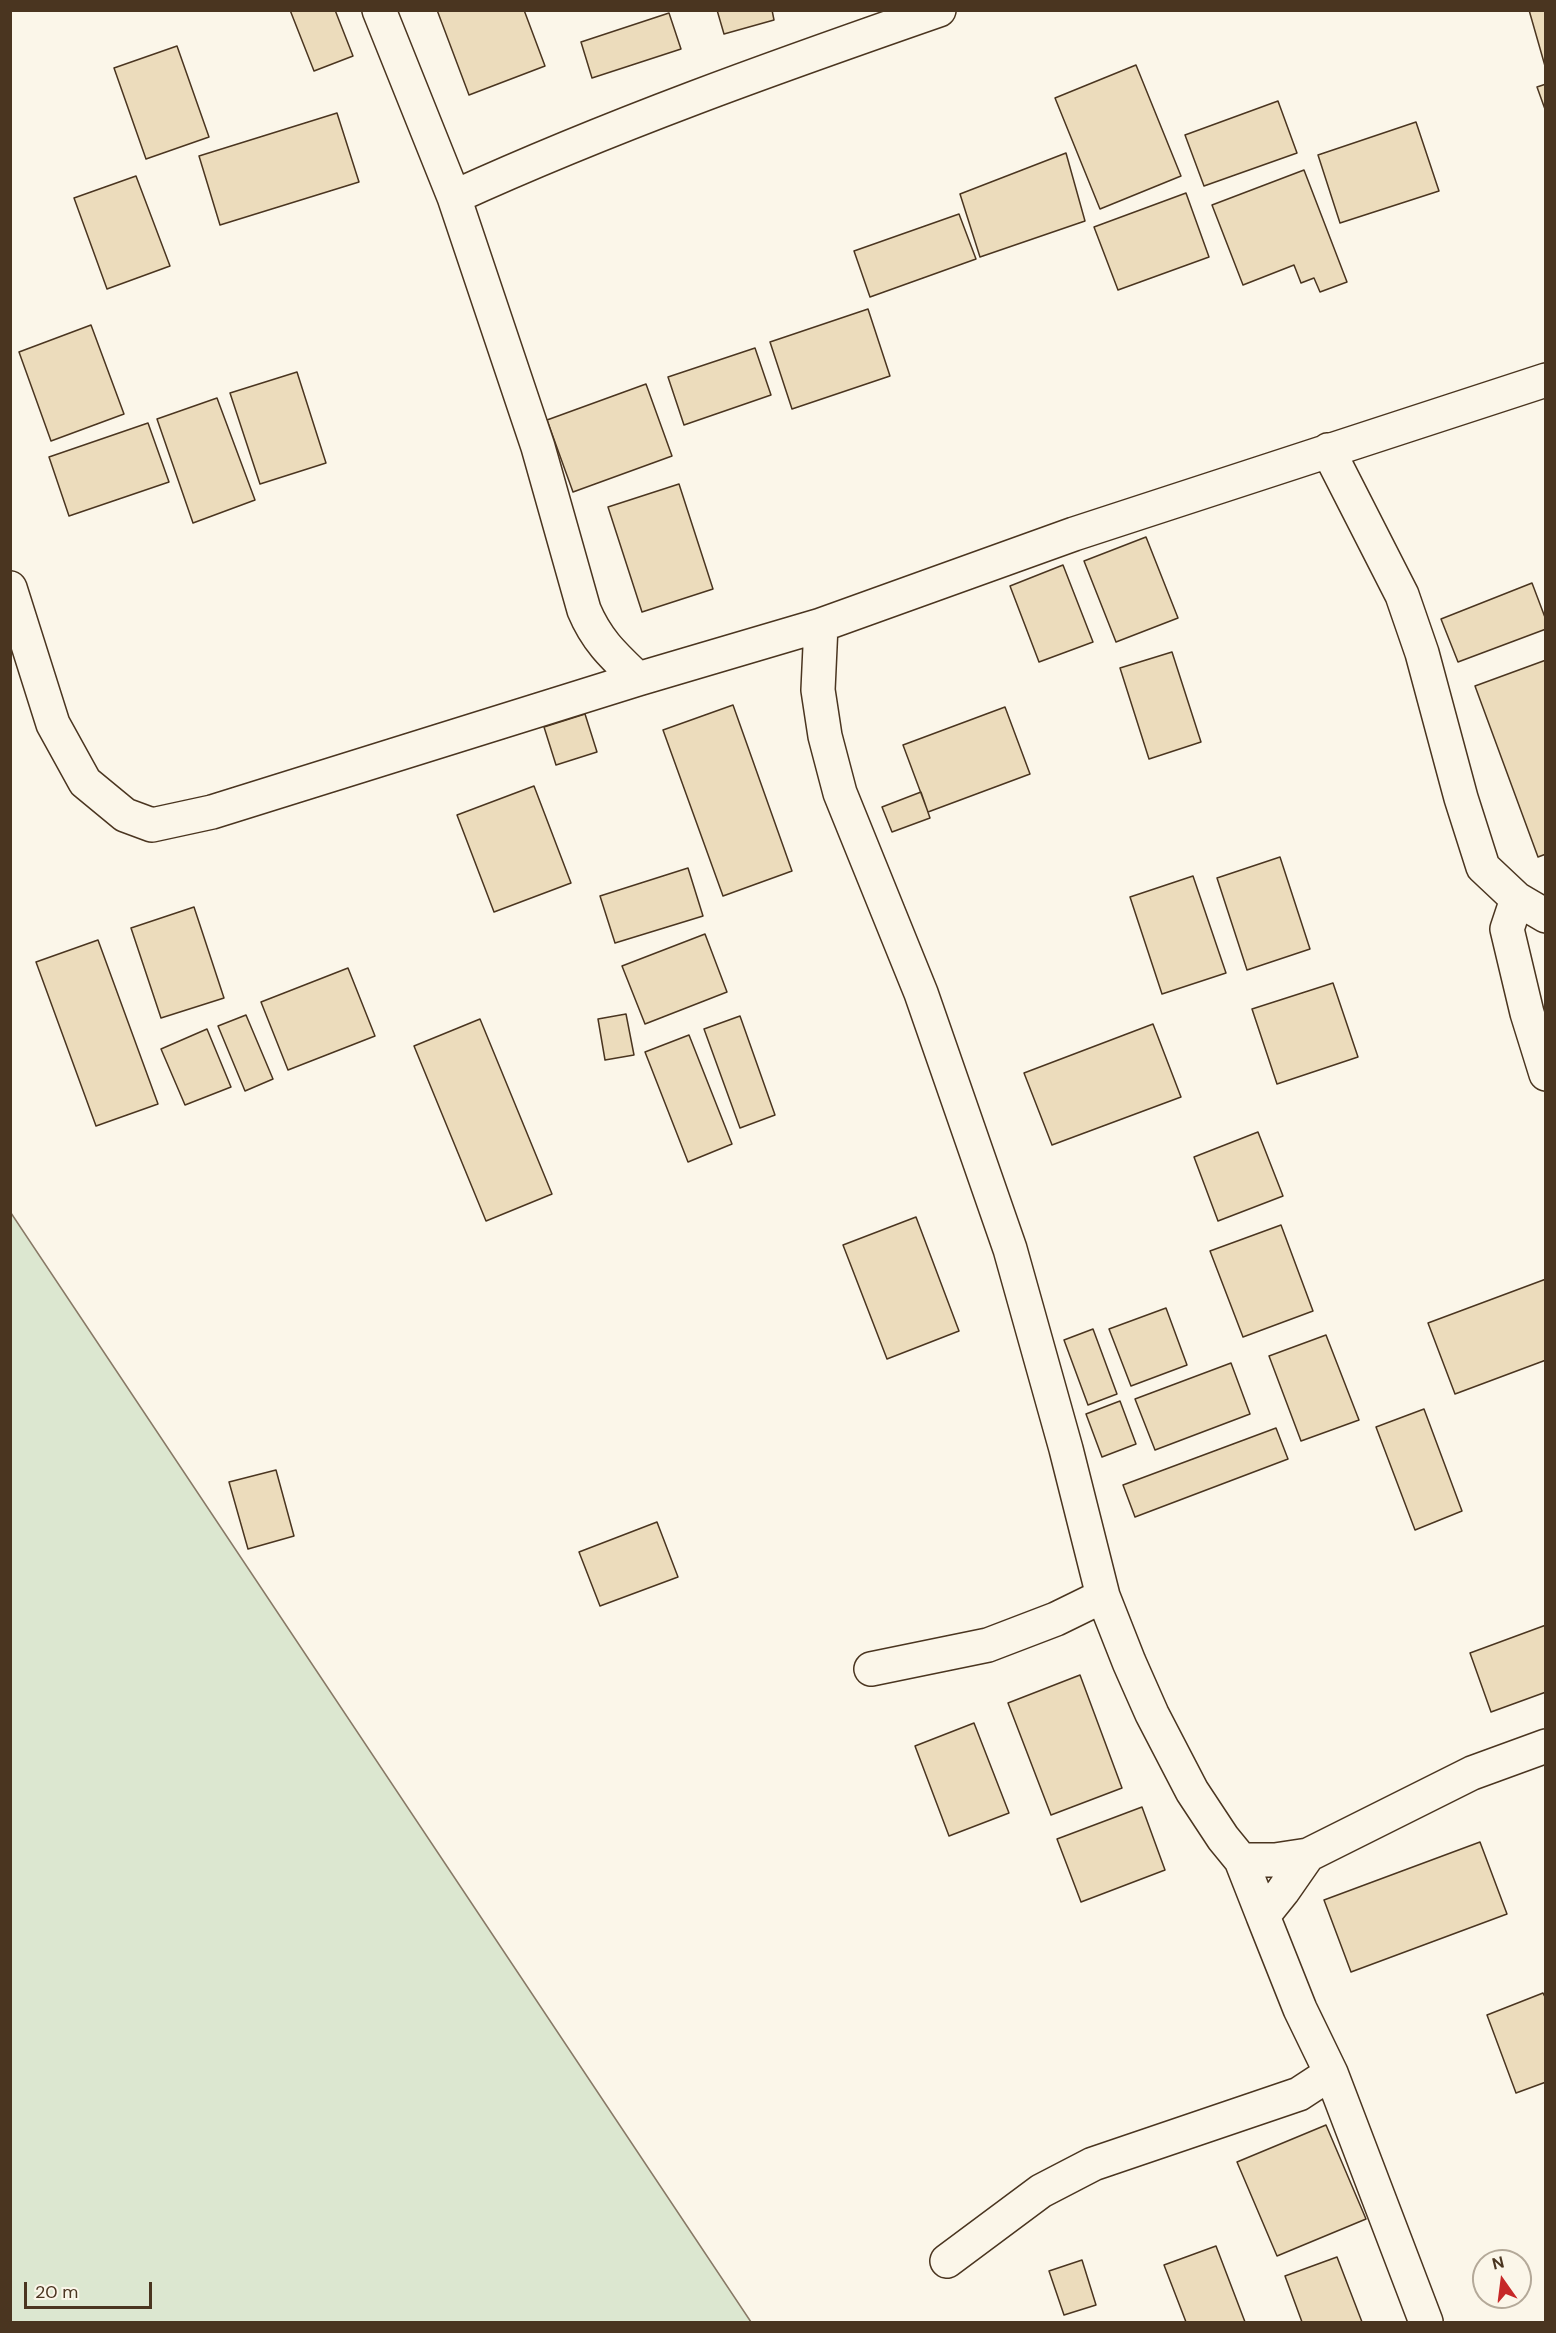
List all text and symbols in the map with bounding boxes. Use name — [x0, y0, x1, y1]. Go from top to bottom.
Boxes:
north arrow — [1472, 2249, 1532, 2309]
text: N — [1490, 2251, 1506, 2275]
scale bar — [27, 2270, 154, 2308]
text: 20 m — [35, 2280, 78, 2304]

